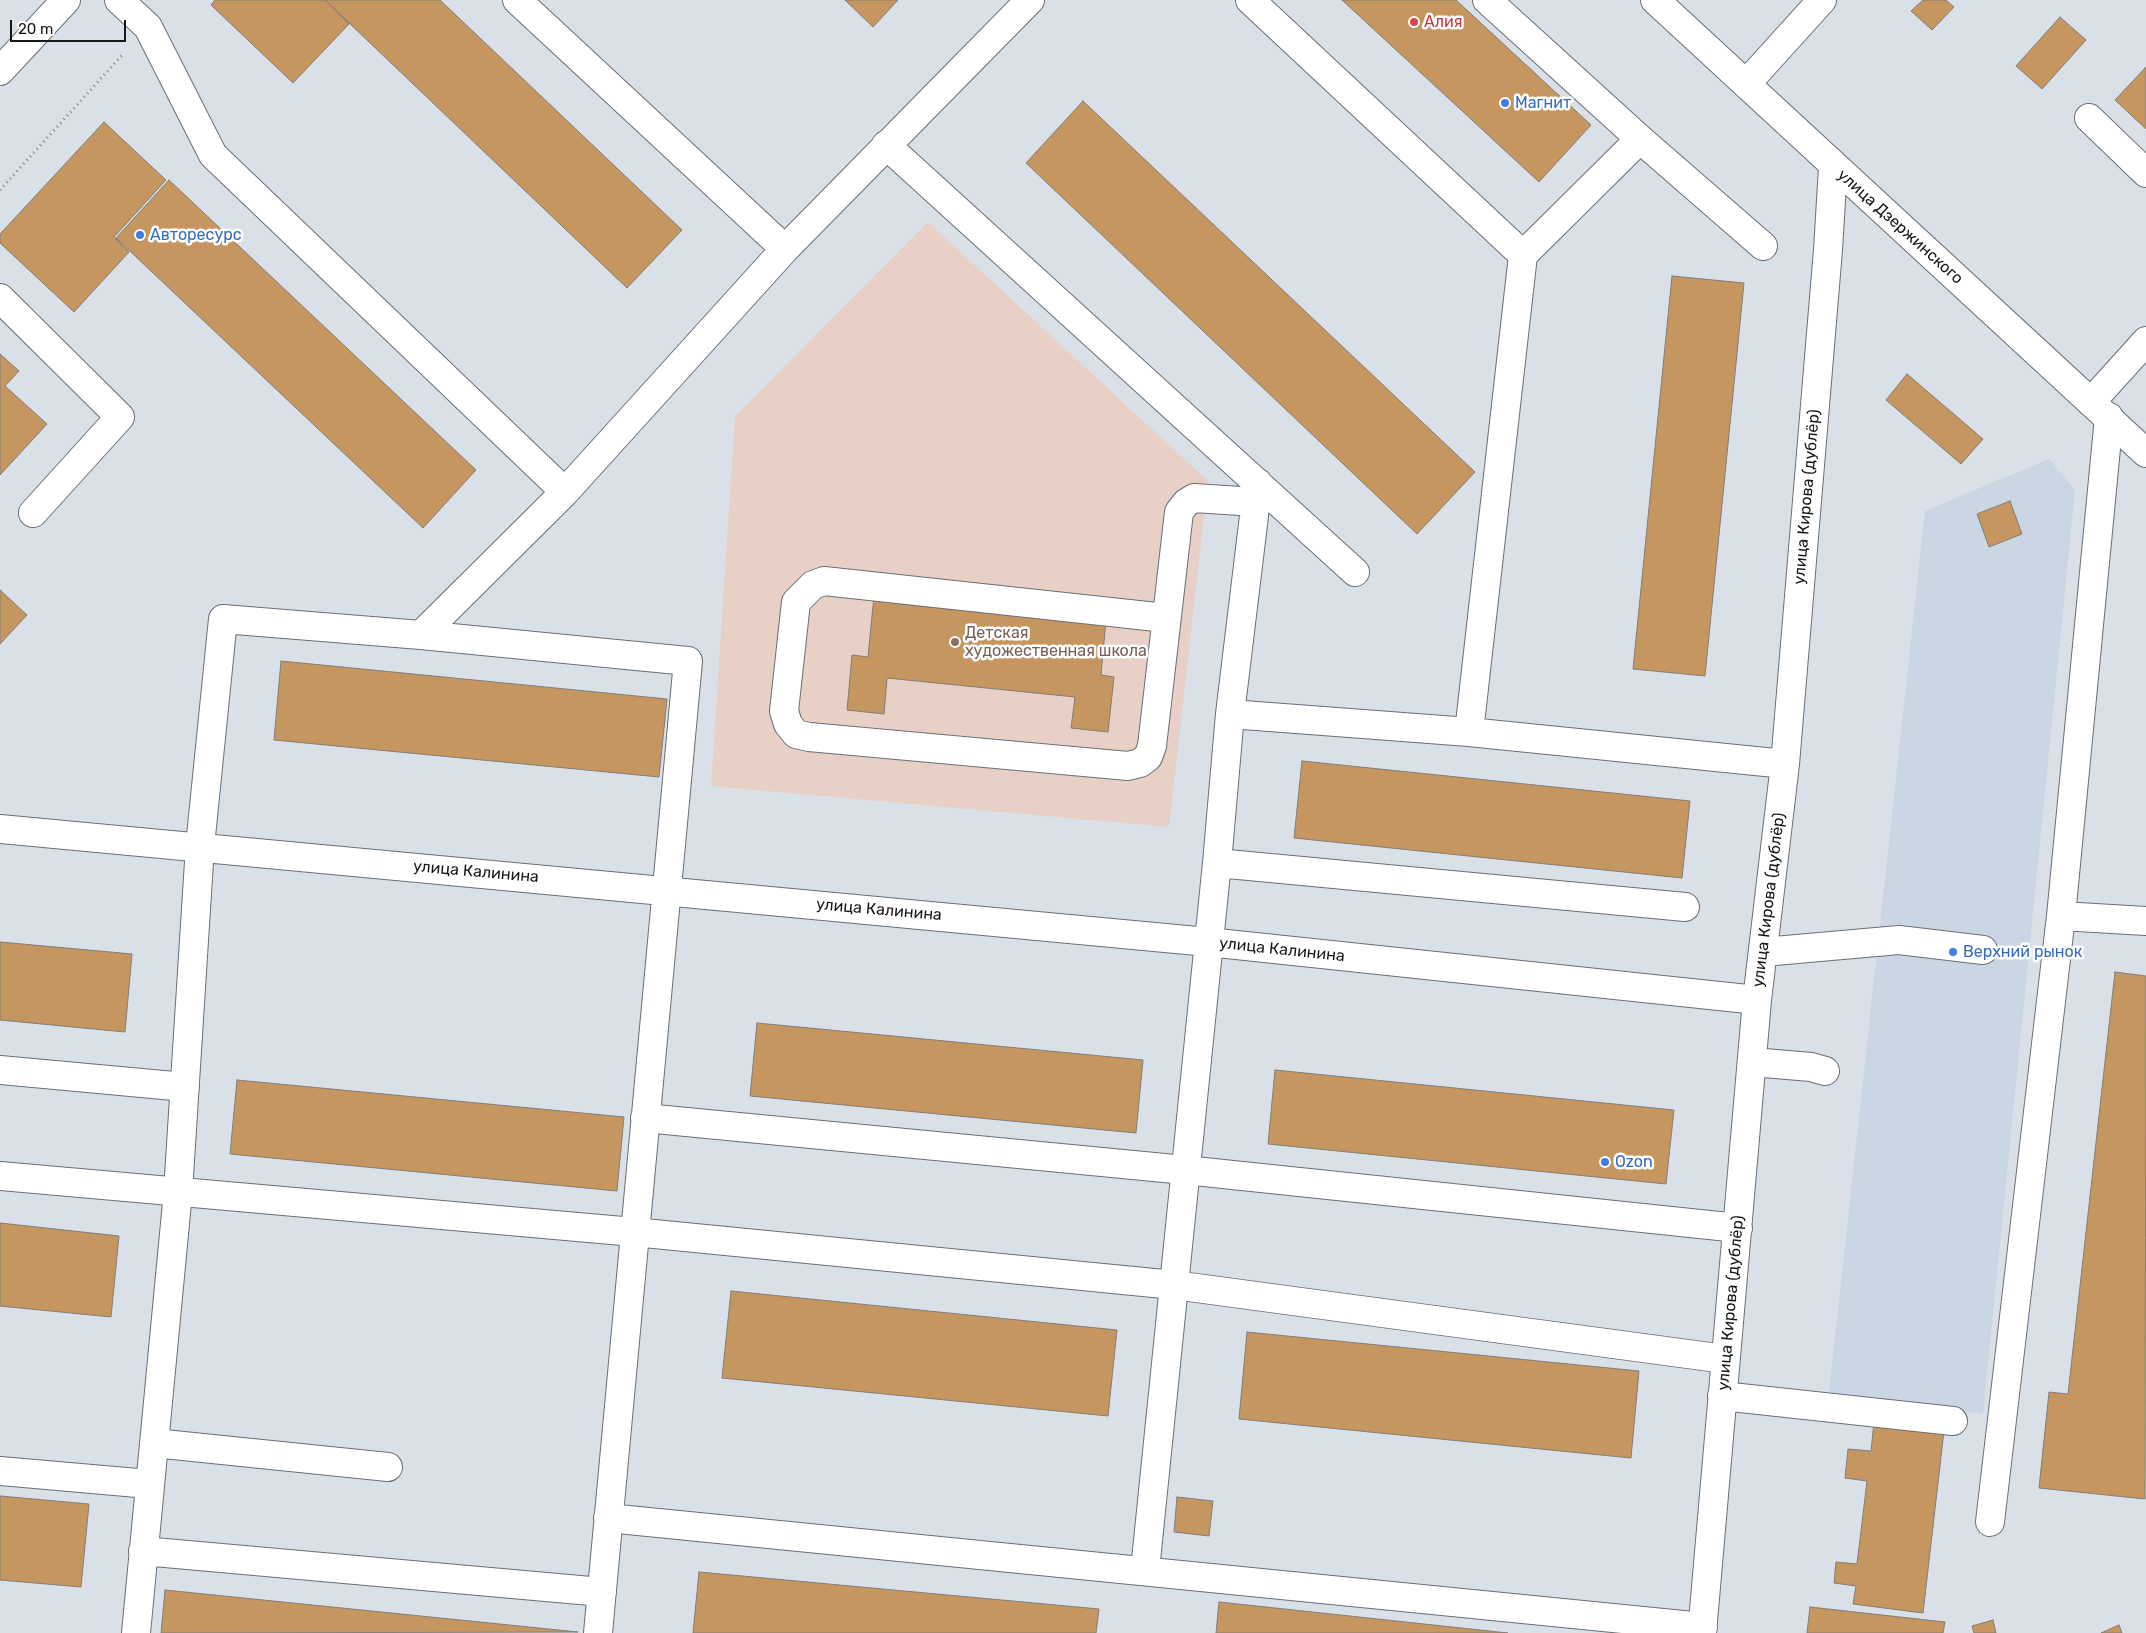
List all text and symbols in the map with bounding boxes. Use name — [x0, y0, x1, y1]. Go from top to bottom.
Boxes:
scale bar — [12, 10, 129, 42]
place label: Алия — [1424, 12, 1462, 32]
marker: Алия — [1408, 16, 1420, 28]
text: 20 m — [18, 20, 53, 38]
place label: Магнит — [1515, 93, 1571, 113]
marker: Магнит — [1499, 97, 1511, 109]
street label: улица Дзержинского — [1833, 166, 1967, 288]
place label: Авторесурс — [150, 225, 242, 245]
marker: Авторесурс — [134, 229, 146, 241]
street label: улица Кирова (дублёр) — [1790, 409, 1824, 585]
place label: Детская художественная школа — [965, 623, 1147, 661]
marker: Детская художественная школа — [949, 636, 961, 648]
street label: улица Кирова (дублёр) — [1749, 812, 1789, 988]
street label: улица Калинина — [412, 857, 540, 887]
street label: улица Калинина — [815, 895, 943, 925]
street label: улица Калинина — [1218, 934, 1346, 966]
place label: Верхний рынок — [1963, 942, 2082, 962]
marker: Верхний рынок — [1947, 946, 1959, 958]
place label: Ozon — [1615, 1152, 1653, 1172]
marker: Ozon — [1599, 1156, 1611, 1168]
street label: улица Кирова (дублёр) — [1714, 1215, 1748, 1391]

